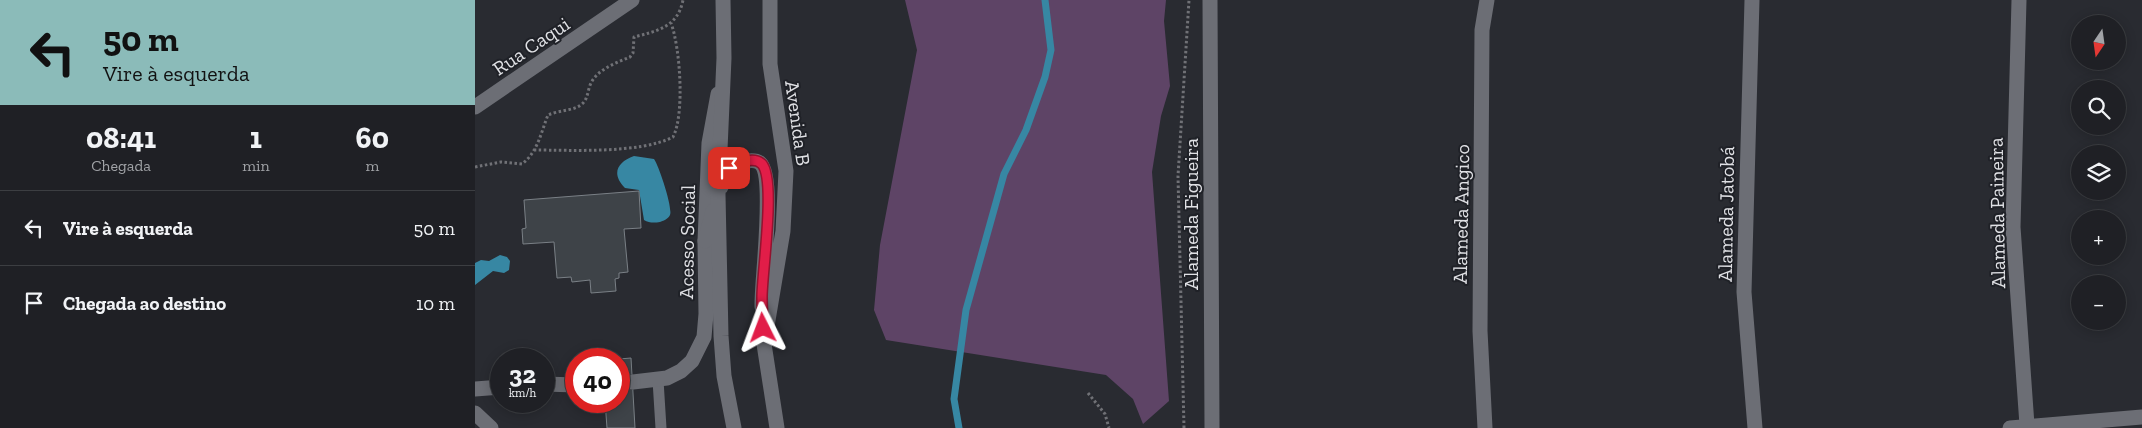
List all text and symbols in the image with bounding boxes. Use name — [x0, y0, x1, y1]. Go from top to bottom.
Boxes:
street label: Rua Caqui — [488, 11, 574, 81]
north arrow — [2071, 15, 2126, 70]
map controls — [2071, 15, 2126, 330]
text: 50 m — [103, 18, 179, 60]
icon: left — [20, 20, 85, 85]
text: Vire à esquerda — [103, 60, 250, 87]
street label: Avenida B — [780, 79, 816, 167]
button: search — [2071, 80, 2126, 135]
text: 08:41 — [86, 120, 156, 156]
text: 1 — [250, 120, 262, 156]
text: 60 — [356, 120, 389, 156]
street label: Alameda Paineira — [1984, 137, 2010, 289]
street label: Alameda Figueira — [1179, 138, 1203, 290]
street label: Alameda Angico — [1448, 144, 1474, 284]
button: layers — [2071, 145, 2126, 200]
street label: Alameda Jatobá — [1713, 146, 1739, 282]
pin — [708, 147, 750, 189]
icon: arrive — [715, 154, 743, 182]
text: Chegada — [91, 156, 151, 175]
text: min — [242, 156, 270, 175]
text: m — [365, 156, 379, 175]
street label: Acesso Social — [674, 185, 700, 299]
button: + — [2071, 210, 2126, 265]
icon: left — [20, 214, 48, 242]
text: Vire à esquerda — [63, 217, 193, 240]
text: 50 m — [414, 217, 455, 240]
button: − — [2071, 275, 2126, 330]
icon: arrive — [20, 289, 48, 317]
text: Chegada ao destino — [63, 292, 226, 315]
text: 10 m — [416, 292, 455, 315]
position arrow — [736, 301, 788, 353]
speed limit sign: 40 — [565, 348, 630, 413]
text: 32 — [509, 359, 536, 389]
text: km/h — [509, 386, 536, 400]

